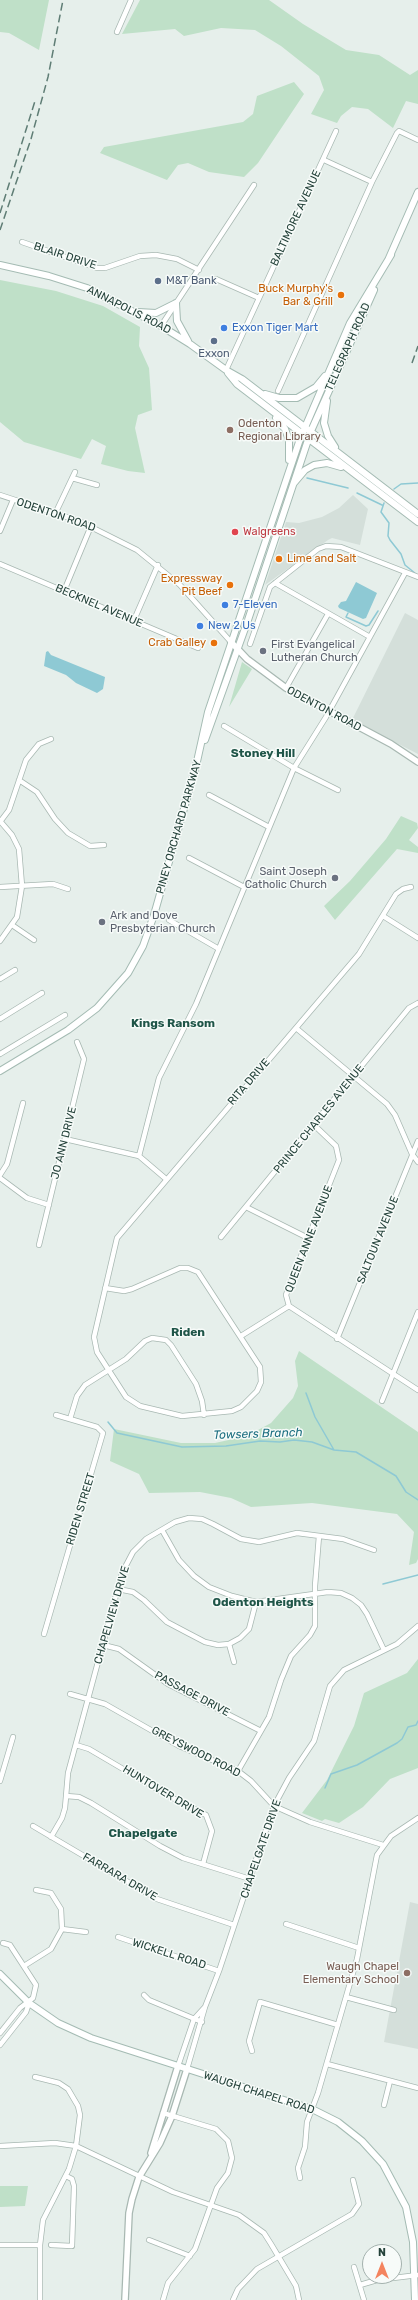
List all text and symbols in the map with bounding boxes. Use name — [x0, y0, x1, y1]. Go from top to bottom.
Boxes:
street label: BALTIMORE AVENUE — [268, 168, 324, 268]
street label: BLAIR DRIVE — [32, 240, 98, 272]
place label: M&T Bank — [166, 274, 217, 288]
marker: M&T Bank — [153, 276, 163, 286]
place label: Buck Murphy's Bar & Grill — [258, 282, 333, 308]
street label: ANNAPOLIS ROAD — [85, 283, 173, 337]
marker: Buck Murphy's Bar & Grill — [336, 290, 346, 300]
street label: TELEGRAPH ROAD — [323, 301, 373, 393]
place label: Exxon Tiger Mart — [232, 321, 318, 335]
marker: Exxon Tiger Mart — [219, 323, 229, 333]
marker: Exxon — [209, 336, 219, 346]
place label: Exxon — [198, 347, 230, 361]
place label: Odenton Regional Library — [238, 417, 321, 443]
marker: Odenton Regional Library — [225, 425, 235, 435]
street label: ODENTON ROAD — [15, 495, 97, 535]
place label: Walgreens — [243, 525, 296, 539]
marker: Walgreens — [230, 527, 240, 537]
place label: Lime and Salt — [287, 552, 356, 566]
marker: Lime and Salt — [274, 554, 284, 564]
place label: Expressway Pit Beef — [161, 572, 222, 598]
marker: Expressway Pit Beef — [225, 580, 235, 590]
street label: BECKNEL AVENUE — [53, 582, 145, 630]
place label: 7-Eleven — [233, 598, 278, 612]
marker: 7-Eleven — [220, 600, 230, 610]
place label: New 2 Us — [208, 619, 256, 633]
marker: New 2 Us — [195, 621, 205, 631]
place label: Crab Galley — [148, 636, 206, 650]
marker: Crab Galley — [209, 638, 219, 648]
place label: First Evangelical Lutheran Church — [271, 638, 358, 664]
marker: First Evangelical Lutheran Church — [258, 646, 268, 656]
street label: ODENTON ROAD — [284, 684, 364, 734]
district label: Stoney Hill — [231, 747, 295, 761]
street label: PINEY ORCHARD PARKWAY — [154, 758, 204, 896]
place label: Saint Joseph Catholic Church — [245, 865, 327, 891]
marker: Saint Joseph Catholic Church — [330, 873, 340, 883]
place label: Ark and Dove Presbyterian Church — [110, 909, 216, 935]
marker: Ark and Dove Presbyterian Church — [97, 917, 107, 927]
district label: Kings Ransom — [131, 1017, 215, 1031]
street label: RITA DRIVE — [225, 1056, 273, 1108]
street label: PRINCE CHARLES AVENUE — [271, 1062, 367, 1176]
street label: JO ANN DRIVE — [49, 1105, 79, 1181]
street label: QUEEN ANNE AVENUE — [282, 1184, 336, 1294]
street label: SALTOUN AVENUE — [354, 1194, 402, 1286]
district label: Riden — [171, 1326, 205, 1340]
water label: Towsers Branch — [213, 1425, 303, 1443]
street label: RIDEN STREET — [64, 1471, 98, 1547]
street label: CHAPELVIEW DRIVE — [92, 1564, 132, 1666]
district label: Odenton Heights — [212, 1596, 314, 1610]
street label: PASSAGE DRIVE — [152, 1669, 232, 1719]
street label: GREYSWOOD ROAD — [149, 1724, 243, 1780]
street label: HUNTOVER DRIVE — [120, 1763, 206, 1821]
street label: CHAPELGATE DRIVE — [238, 1798, 284, 1900]
district label: Chapelgate — [109, 1827, 177, 1841]
street label: FARRARA DRIVE — [80, 1850, 160, 1904]
street label: WICKELL ROAD — [130, 1936, 208, 1972]
place label: Waugh Chapel Elementary School — [303, 1960, 399, 1986]
marker: Waugh Chapel Elementary School — [402, 1968, 412, 1978]
street label: WAUGH CHAPEL ROAD — [202, 2069, 316, 2117]
north arrow — [362, 2244, 402, 2284]
text: N — [378, 2246, 386, 2259]

